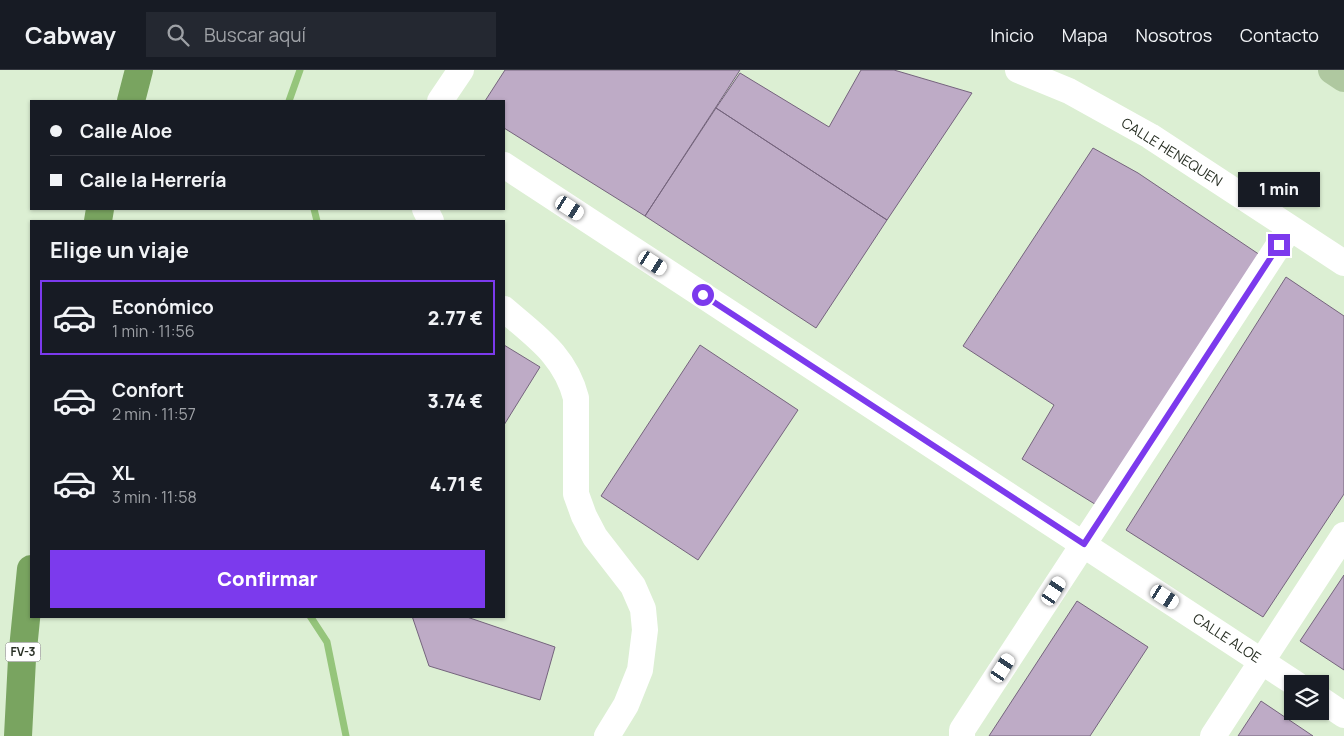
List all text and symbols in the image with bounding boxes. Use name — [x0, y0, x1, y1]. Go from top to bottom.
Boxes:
search box — [146, 12, 496, 57]
text: Cabway — [25, 18, 116, 51]
icon: search — [164, 21, 192, 49]
text: Buscar aquí — [204, 22, 306, 48]
text: Inicio — [990, 23, 1034, 47]
text: Mapa — [1062, 23, 1108, 47]
text: Nosotros — [1136, 23, 1212, 47]
text: Contacto — [1240, 23, 1319, 47]
street label: CALLE HENEQUEN — [1118, 113, 1226, 190]
text: Calle Aloe — [80, 118, 172, 144]
text: Calle la Herrería — [80, 167, 226, 193]
callout: 1 min — [1238, 172, 1320, 208]
text: 1 min — [1259, 178, 1299, 200]
car — [553, 194, 586, 222]
route end — [1268, 234, 1290, 256]
text: Elige un viaje — [50, 235, 189, 265]
car — [636, 249, 669, 277]
route start — [692, 284, 714, 306]
text: Económico — [112, 294, 214, 320]
icon: car — [52, 295, 97, 340]
text: 2.77 € — [428, 305, 483, 331]
text: 1 min · 11:56 — [112, 320, 195, 342]
text: Confort — [112, 377, 184, 403]
icon: car — [52, 378, 97, 423]
text: 3.74 € — [427, 388, 483, 414]
text: 2 min · 11:57 — [112, 403, 196, 425]
text: XL — [112, 460, 135, 486]
icon: car — [52, 461, 97, 506]
text: 4.71 € — [430, 471, 483, 497]
text: 3 min · 11:58 — [112, 486, 197, 508]
button: Confirmar — [50, 550, 485, 608]
car — [1039, 574, 1068, 608]
car — [1148, 583, 1181, 611]
street label: CALLE ALOE — [1190, 609, 1265, 667]
road number: FV-3 — [5, 642, 40, 662]
car — [988, 651, 1017, 685]
map controls — [1284, 675, 1329, 720]
button: layers — [1284, 675, 1329, 720]

